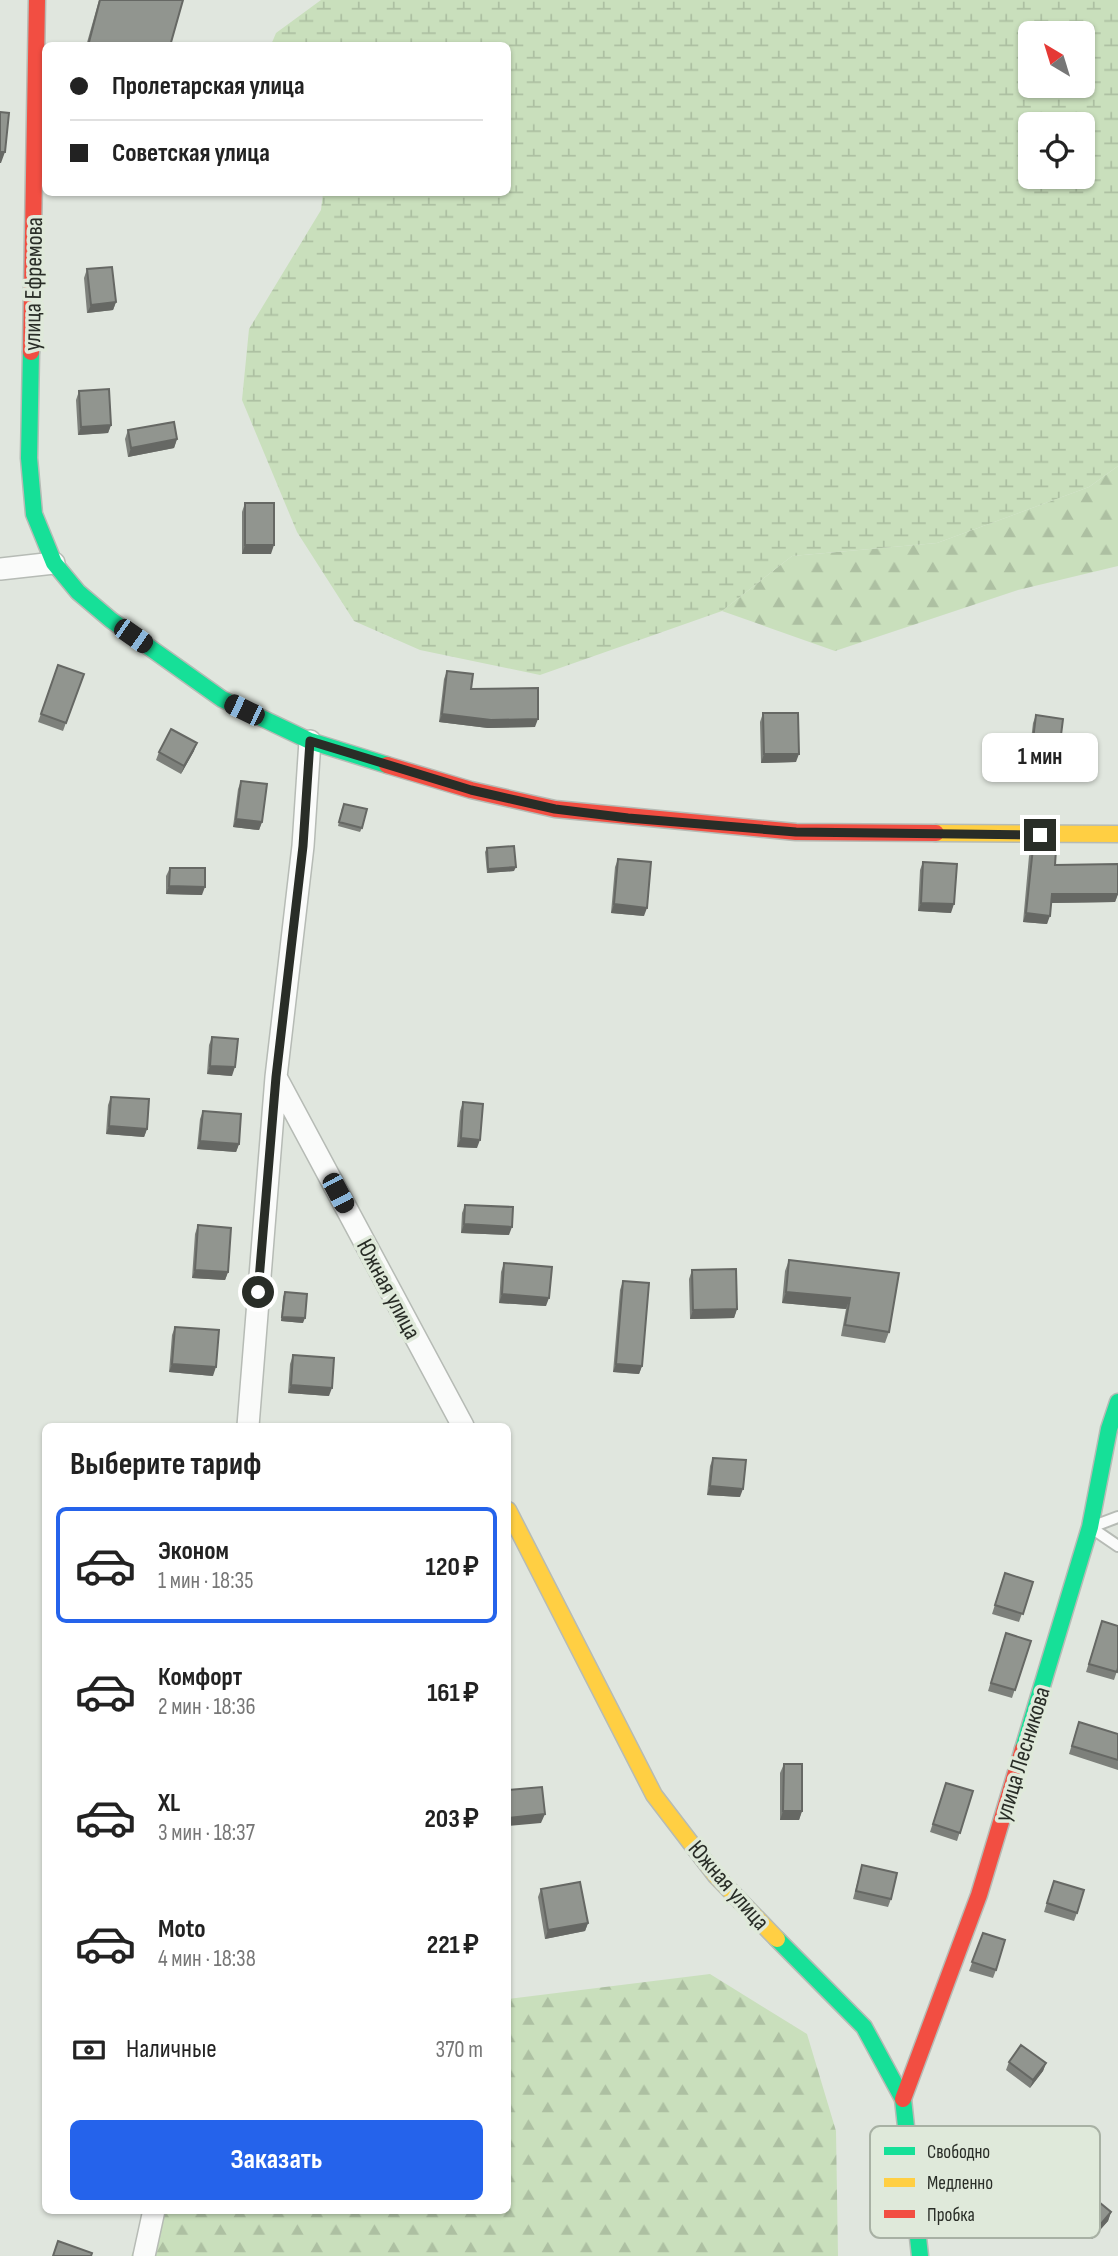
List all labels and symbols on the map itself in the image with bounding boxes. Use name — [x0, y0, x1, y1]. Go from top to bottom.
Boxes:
north arrow — [1018, 21, 1096, 98]
street label: улица Ефремова — [18, 217, 49, 351]
car — [110, 615, 157, 657]
car — [221, 691, 268, 729]
callout: 1 мин — [982, 734, 1098, 782]
route end — [1024, 819, 1056, 851]
car — [319, 1170, 358, 1216]
street label: Южная улица — [350, 1234, 427, 1344]
route start — [242, 1276, 274, 1308]
street label: улица Лесникова — [988, 1683, 1057, 1825]
street label: Южная улица — [682, 1835, 775, 1936]
legend — [870, 2126, 1100, 2238]
text: Свободно — [927, 2141, 990, 2164]
text: Медленно — [927, 2172, 993, 2195]
text: Пробка — [927, 2204, 975, 2227]

